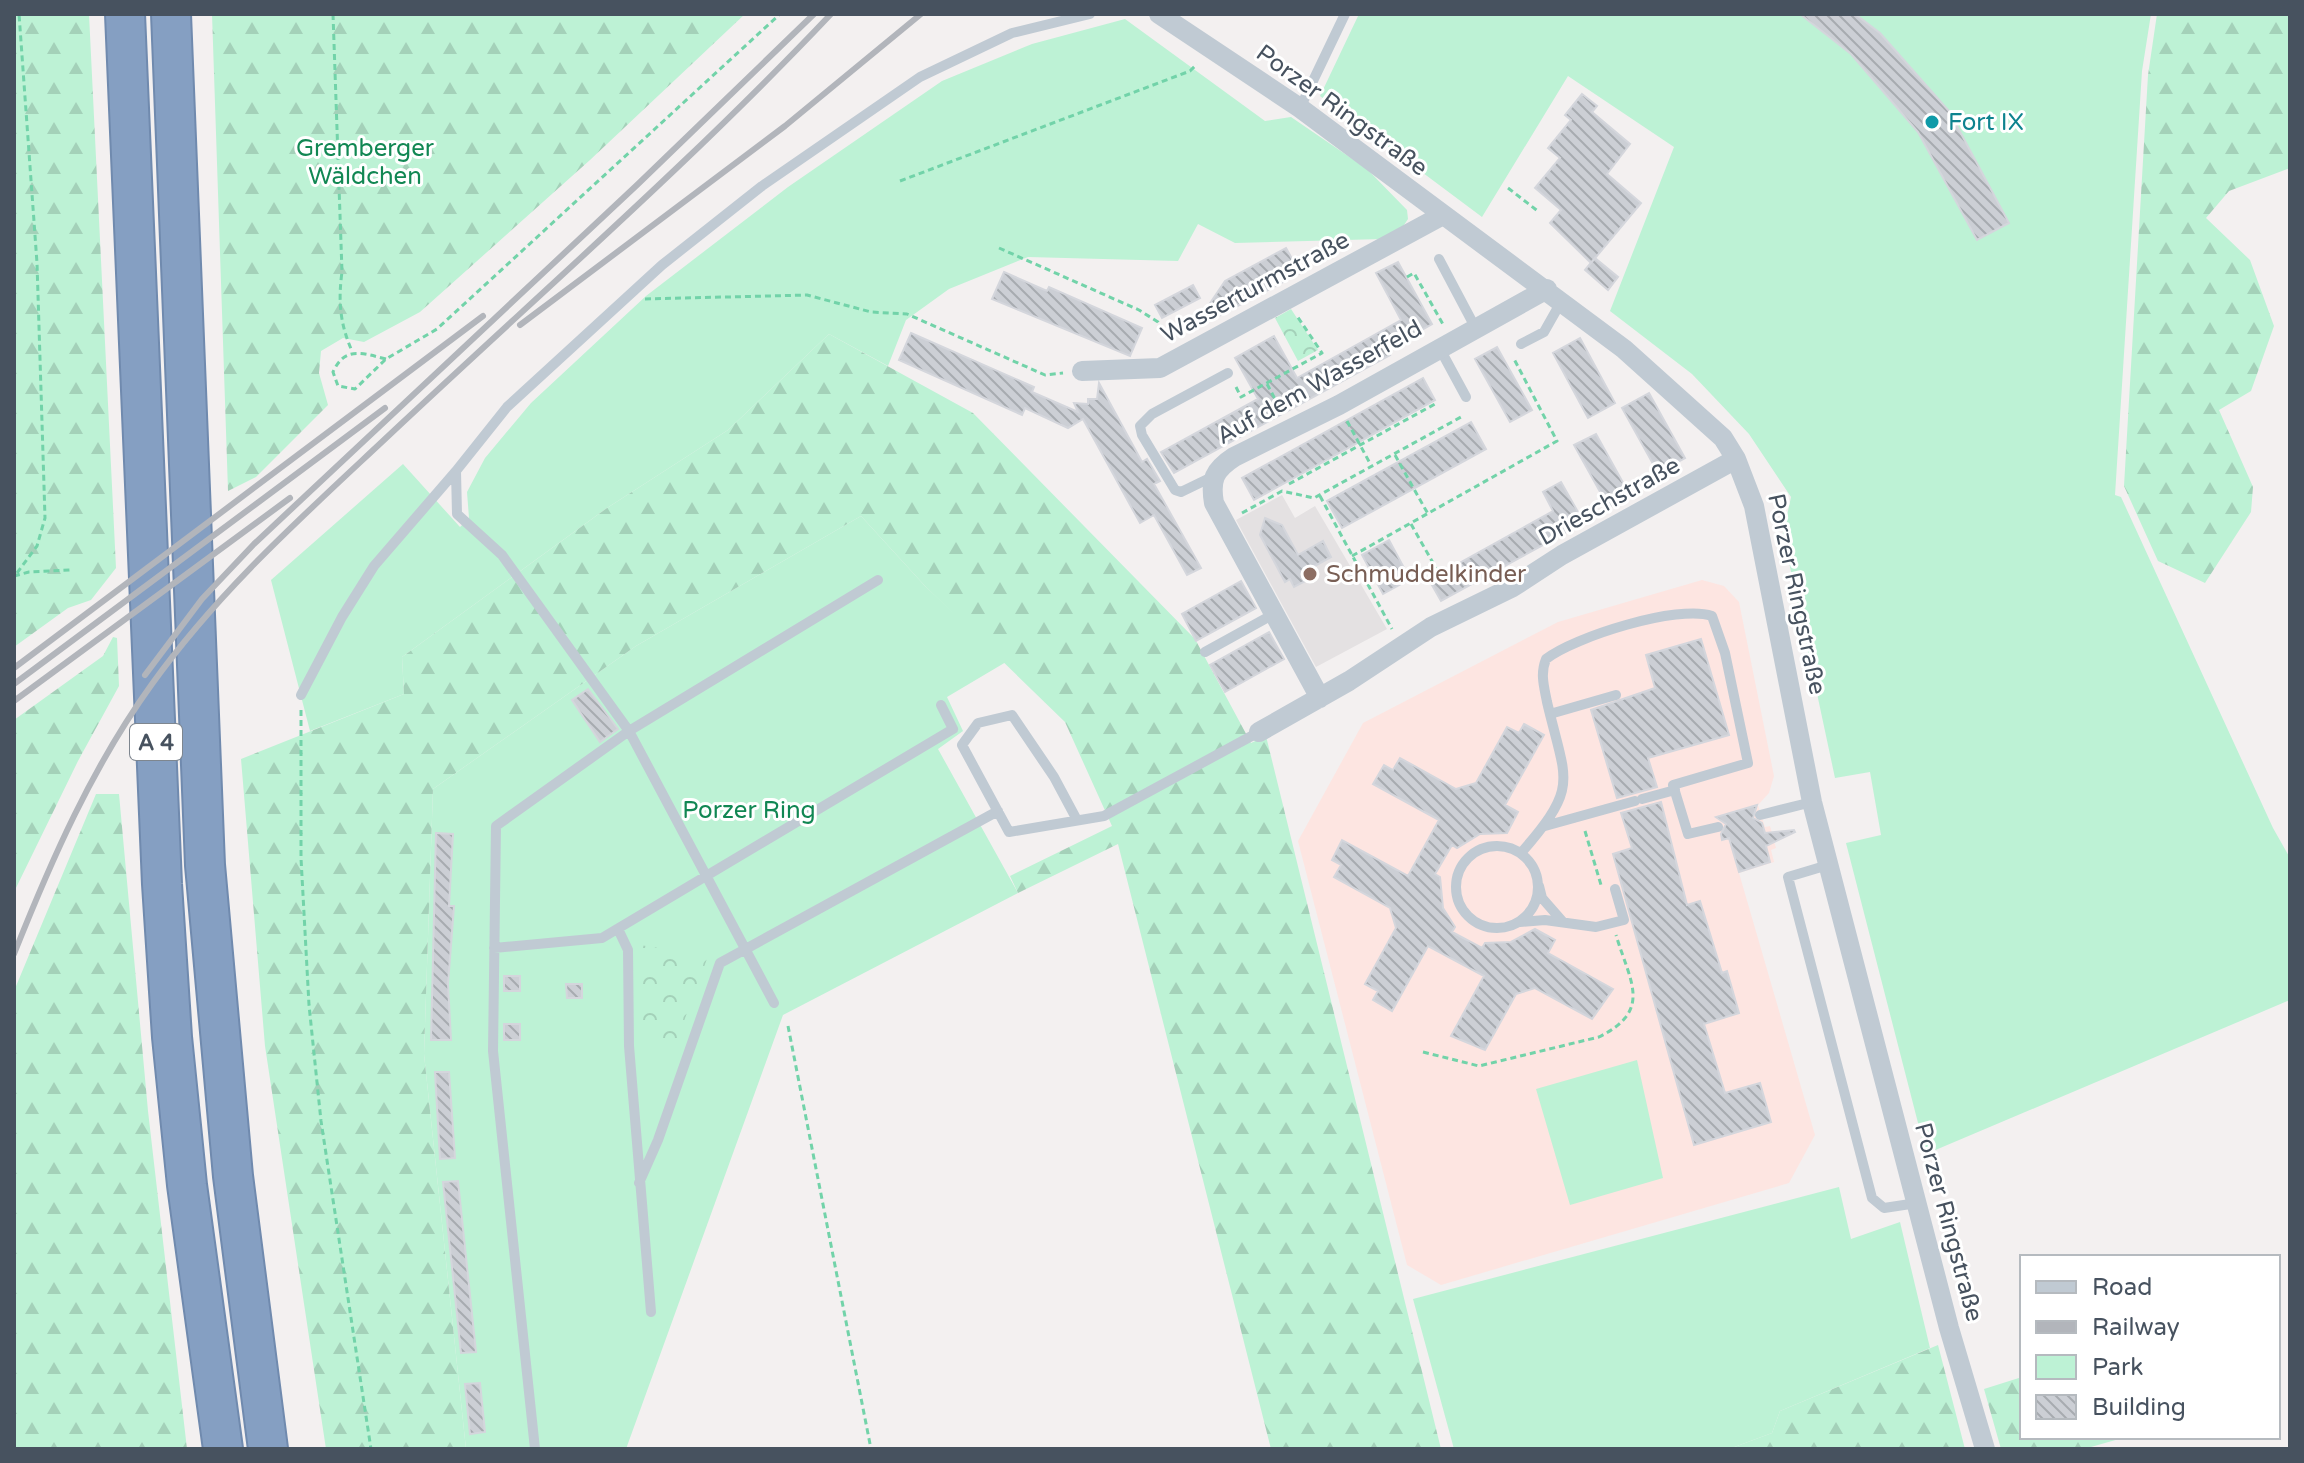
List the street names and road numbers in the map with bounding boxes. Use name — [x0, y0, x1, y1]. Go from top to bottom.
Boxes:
street label: Porzer Ringstraße — [1250, 38, 1433, 182]
street label: Wasserturmstraße — [1156, 226, 1354, 349]
street label: Auf dem Wasserfeld — [1211, 314, 1427, 451]
street label: Drieschstraße — [1534, 451, 1685, 552]
street label: Porzer Ringstraße — [1761, 491, 1832, 697]
road number: A 4 — [130, 724, 182, 760]
street label: Porzer Ringstraße — [1908, 1119, 1989, 1325]

